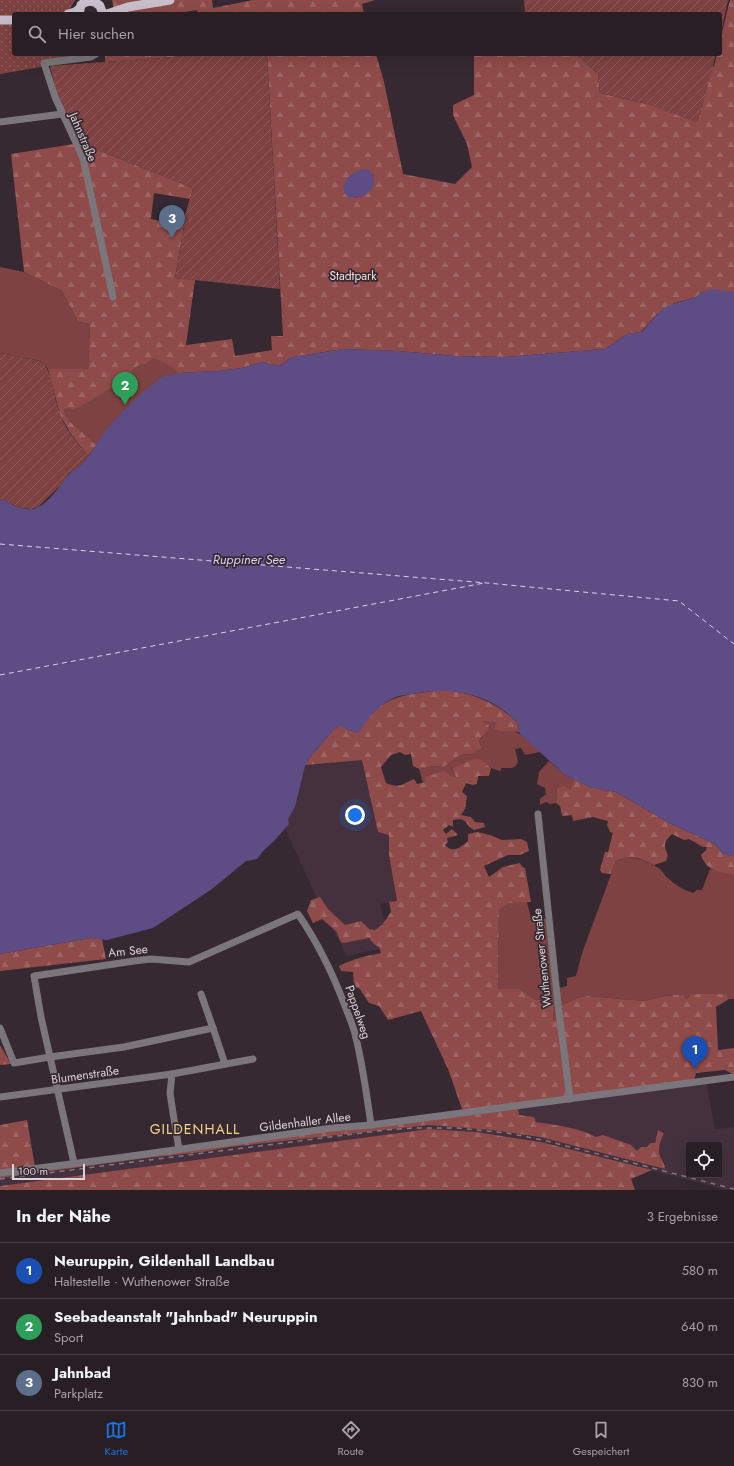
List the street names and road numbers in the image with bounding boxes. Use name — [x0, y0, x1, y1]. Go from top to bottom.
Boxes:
street label: Jahnstraße — [64, 108, 101, 164]
street label: Wuthenower Straße — [528, 908, 556, 1008]
street label: Am See — [107, 940, 149, 962]
street label: Pappelweg — [340, 983, 376, 1041]
street label: Blumenstraße — [50, 1061, 120, 1089]
street label: Gildenhaller Allee — [258, 1107, 352, 1137]

